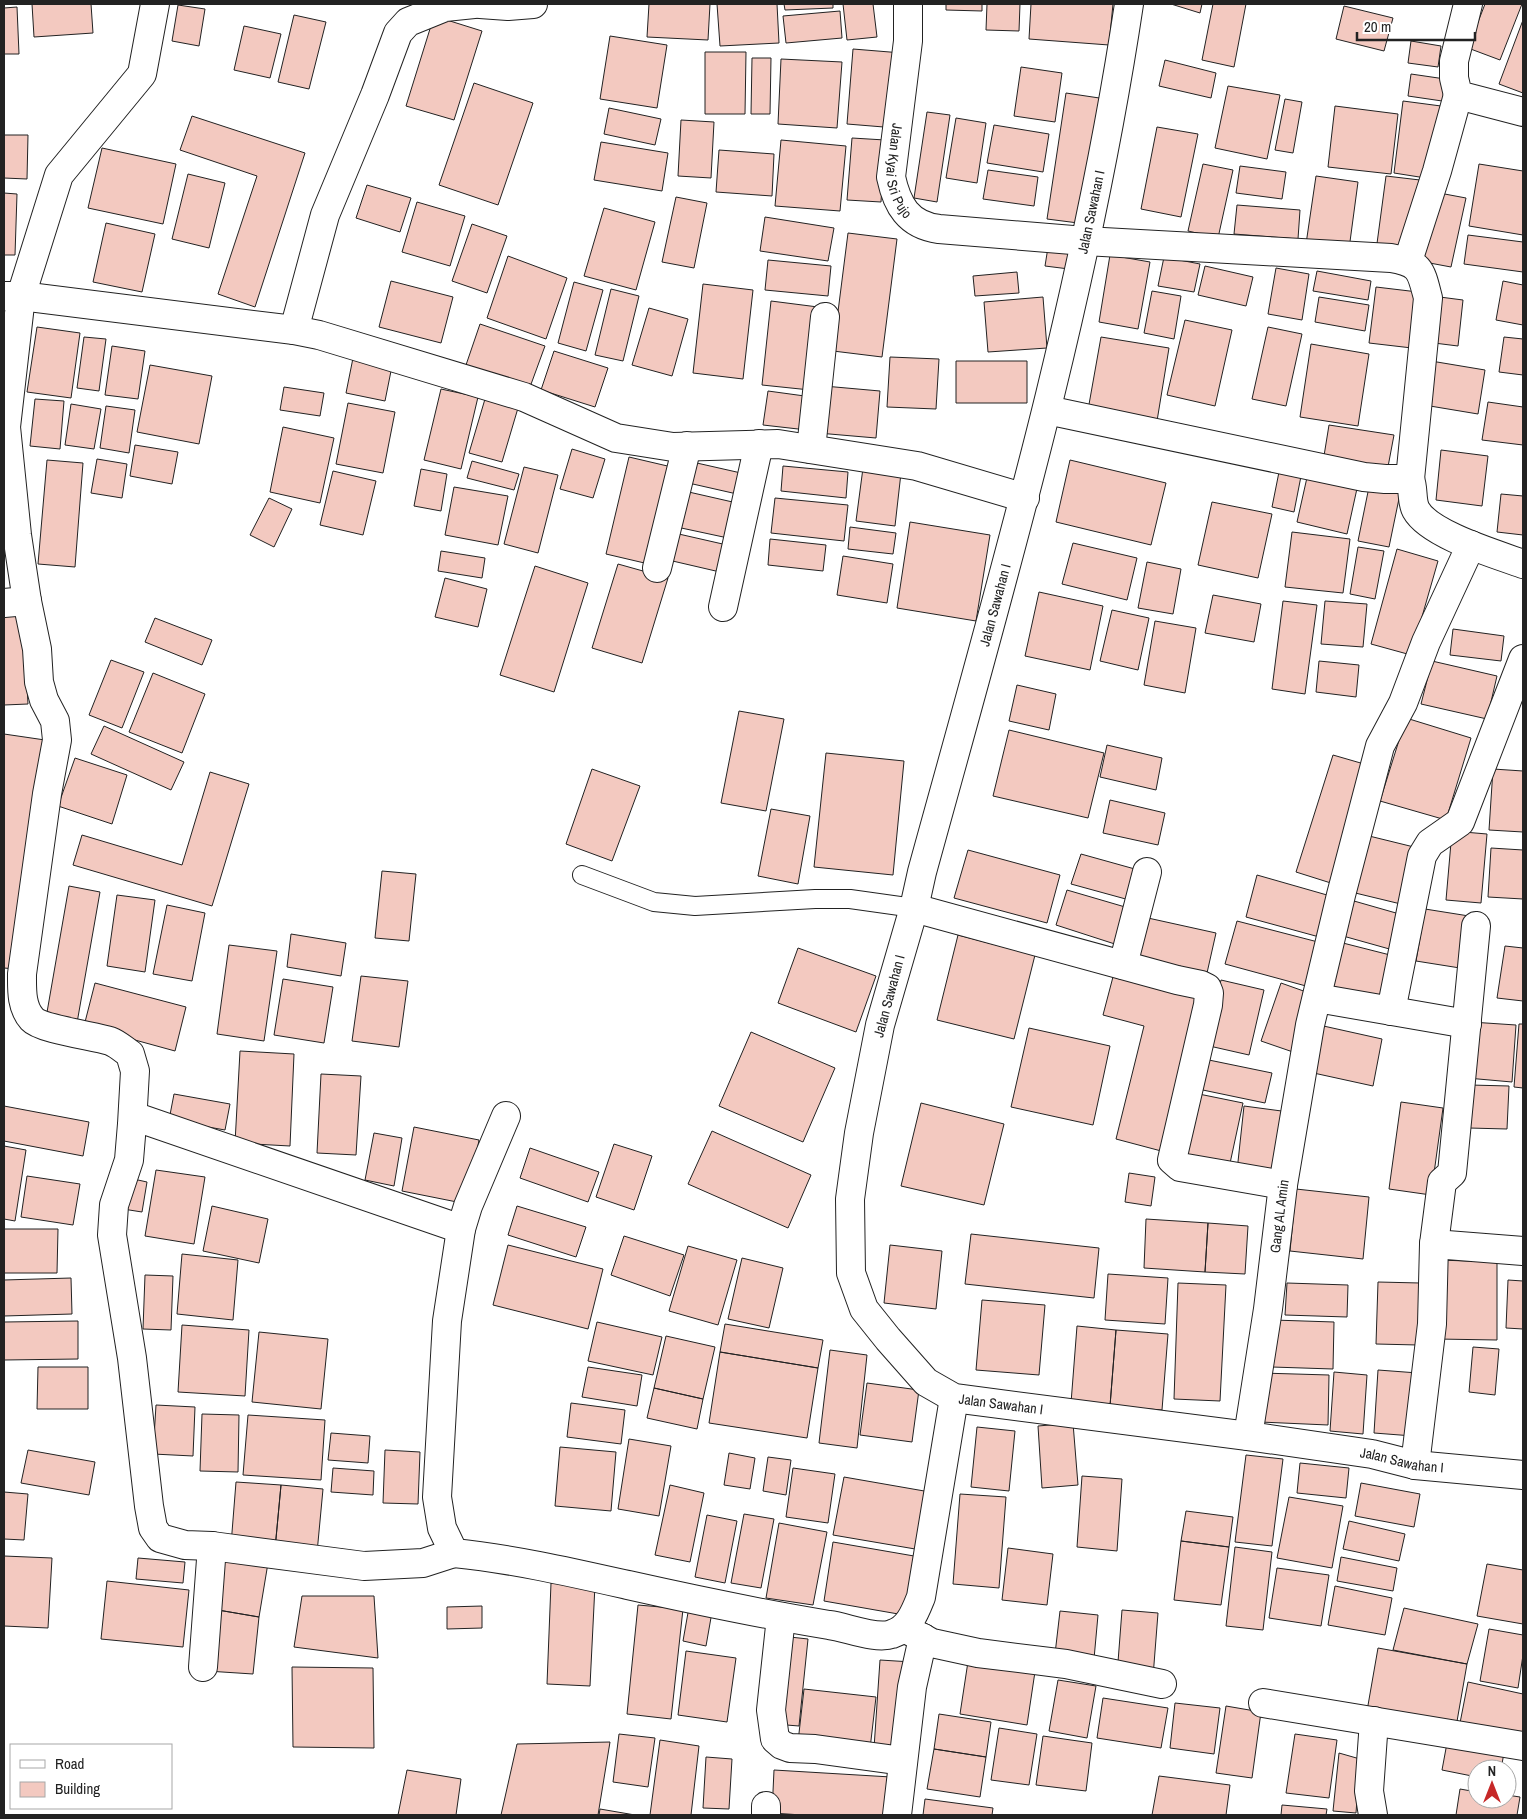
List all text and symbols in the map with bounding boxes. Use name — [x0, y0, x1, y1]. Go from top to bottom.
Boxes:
scale bar — [1357, 10, 1474, 42]
text: 20 m — [1364, 16, 1391, 37]
street label: Jalan Kyai Sri Pujo — [882, 122, 916, 222]
street label: Jalan Sawahan I — [1073, 169, 1109, 255]
street label: Jalan Sawahan I — [975, 562, 1015, 648]
street label: Jalan Sawahan I — [869, 953, 909, 1039]
street label: Gang AL Amin — [1266, 1178, 1293, 1254]
street label: Jalan Sawahan I — [958, 1390, 1044, 1418]
street label: Jalan Sawahan I — [1359, 1443, 1444, 1477]
legend — [10, 1744, 172, 1809]
text: Road — [55, 1753, 84, 1774]
north arrow — [1467, 1759, 1517, 1809]
text: N — [1488, 1762, 1496, 1780]
text: Building — [55, 1778, 100, 1799]

